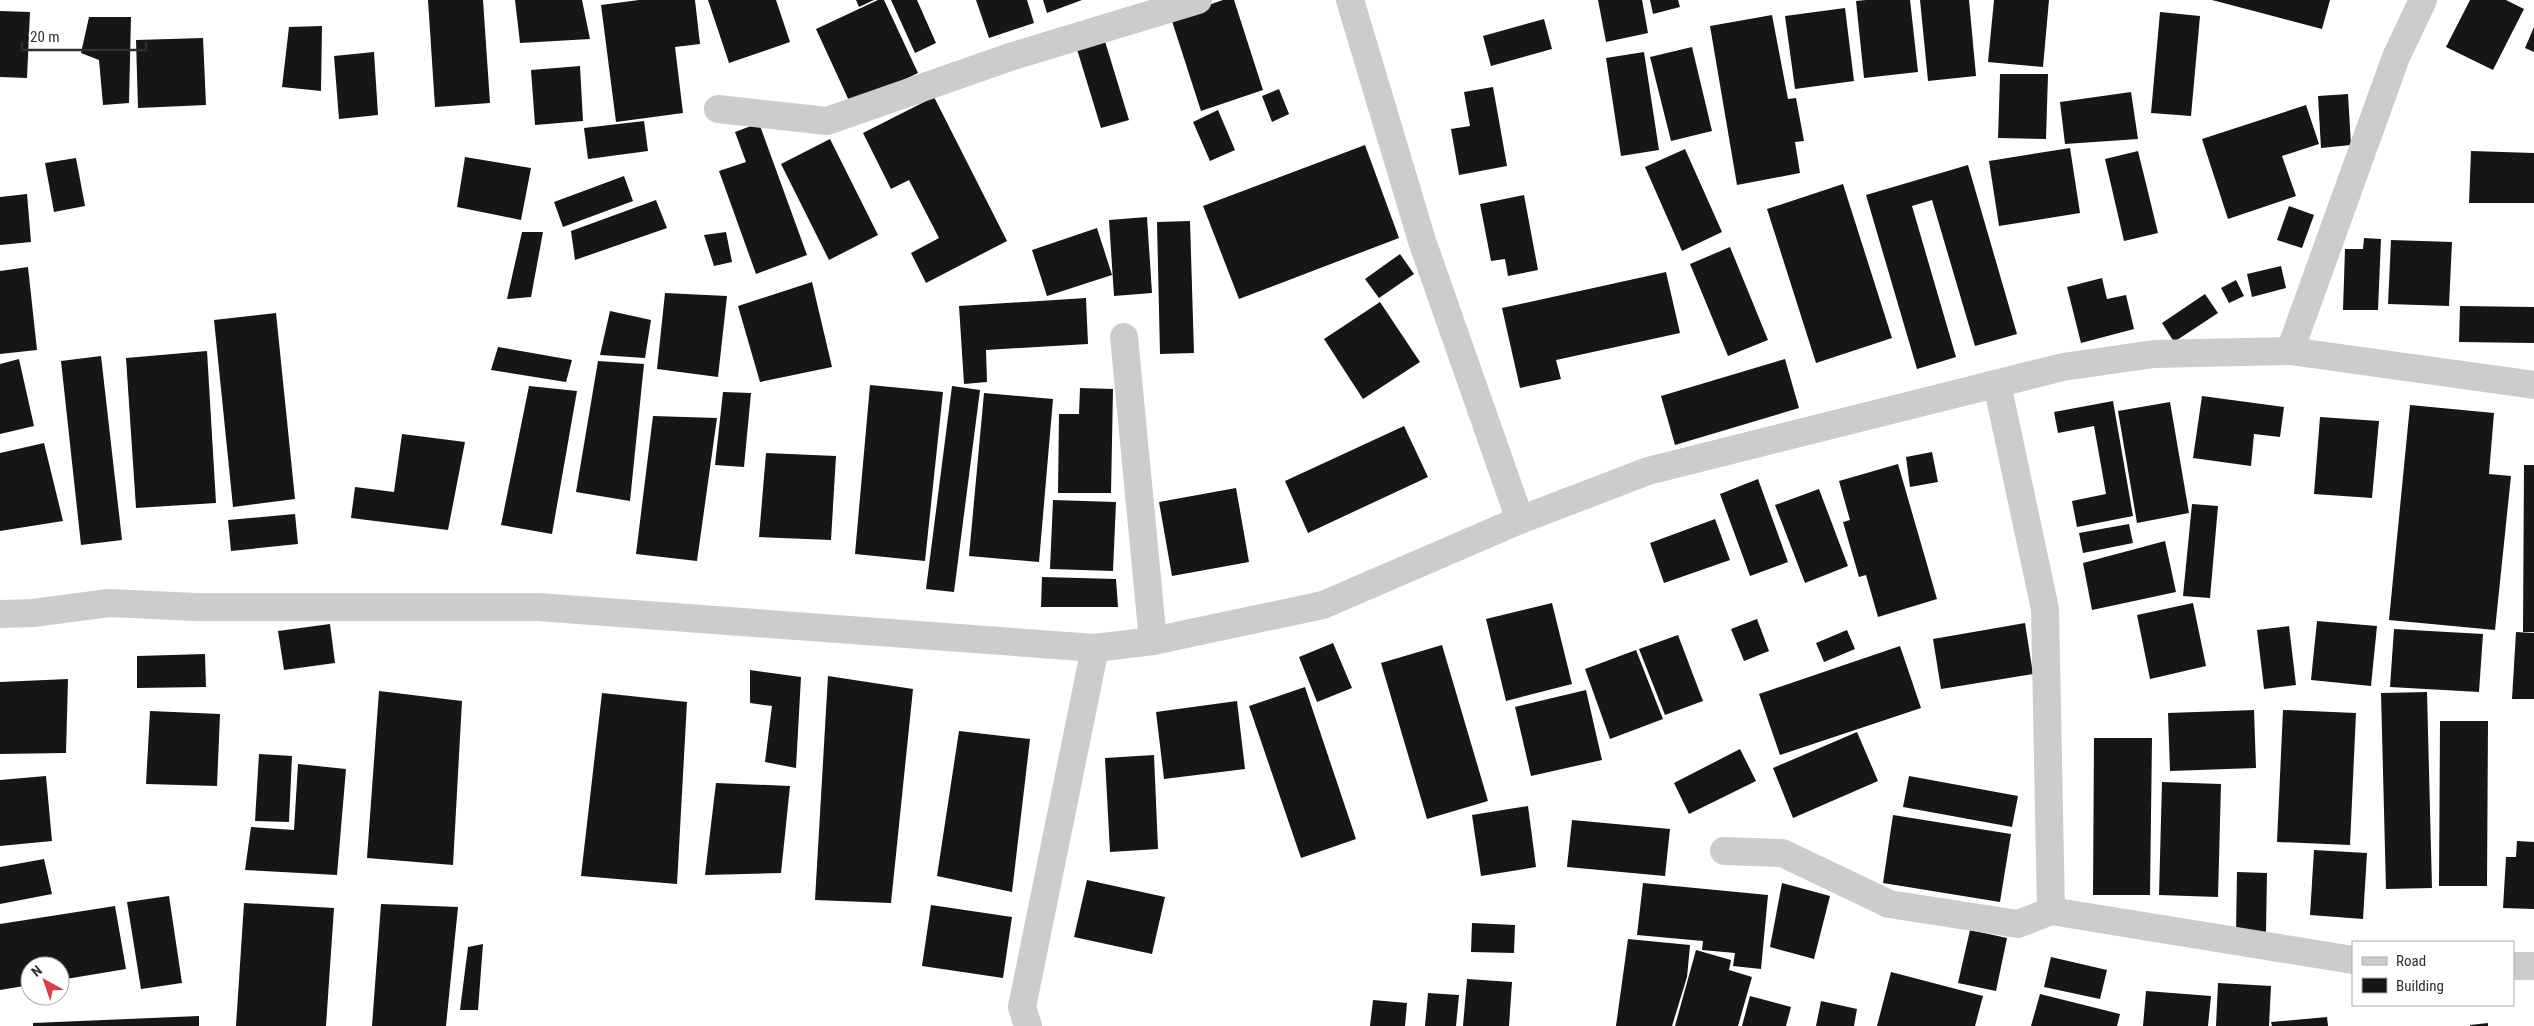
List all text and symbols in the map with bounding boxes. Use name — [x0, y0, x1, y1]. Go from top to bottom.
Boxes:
scale bar — [22, 20, 146, 52]
text: 20 m — [30, 28, 60, 46]
legend — [2352, 941, 2514, 1006]
text: Road — [2396, 952, 2426, 970]
north arrow — [20, 956, 70, 1006]
text: N — [28, 962, 45, 980]
text: Building — [2396, 977, 2444, 995]

